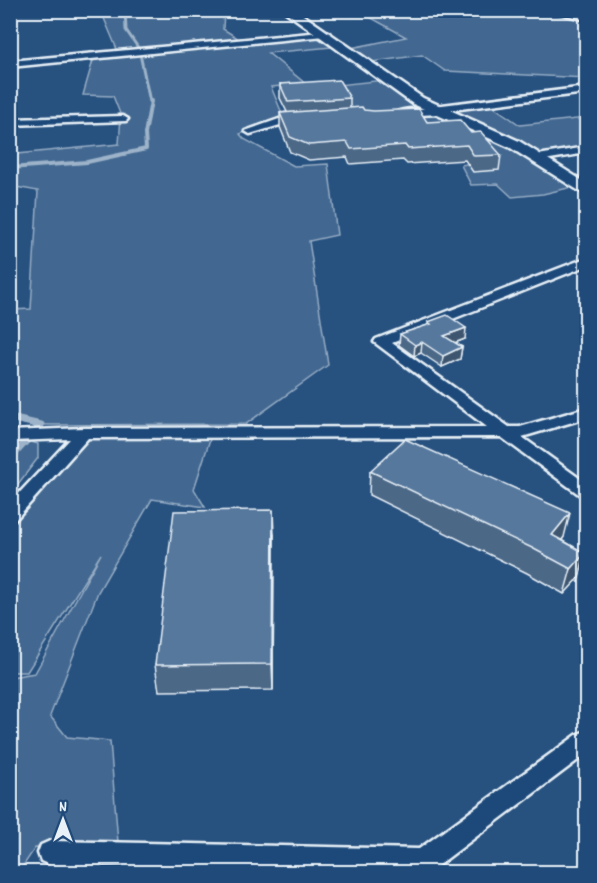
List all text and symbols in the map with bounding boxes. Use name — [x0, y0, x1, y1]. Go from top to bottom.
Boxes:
north arrow — [33, 790, 93, 850]
text: N — [59, 796, 67, 819]

